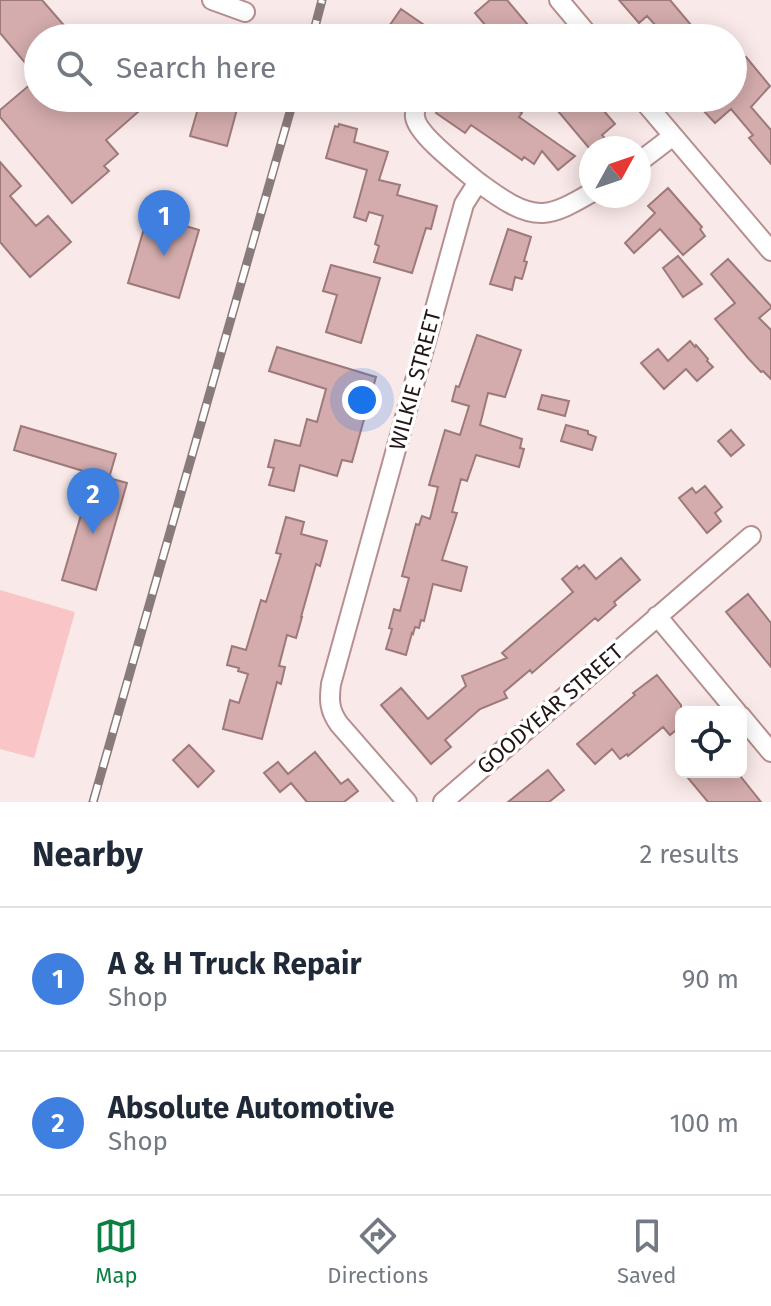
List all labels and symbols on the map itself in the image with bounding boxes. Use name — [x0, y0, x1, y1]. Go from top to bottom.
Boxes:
north arrow — [579, 136, 651, 208]
pin: 1 — [138, 190, 190, 256]
street label: WILKIE STREET — [383, 306, 447, 453]
your location — [342, 380, 382, 420]
pin: 2 — [67, 468, 119, 534]
street label: GOODYEAR STREET — [472, 638, 629, 780]

